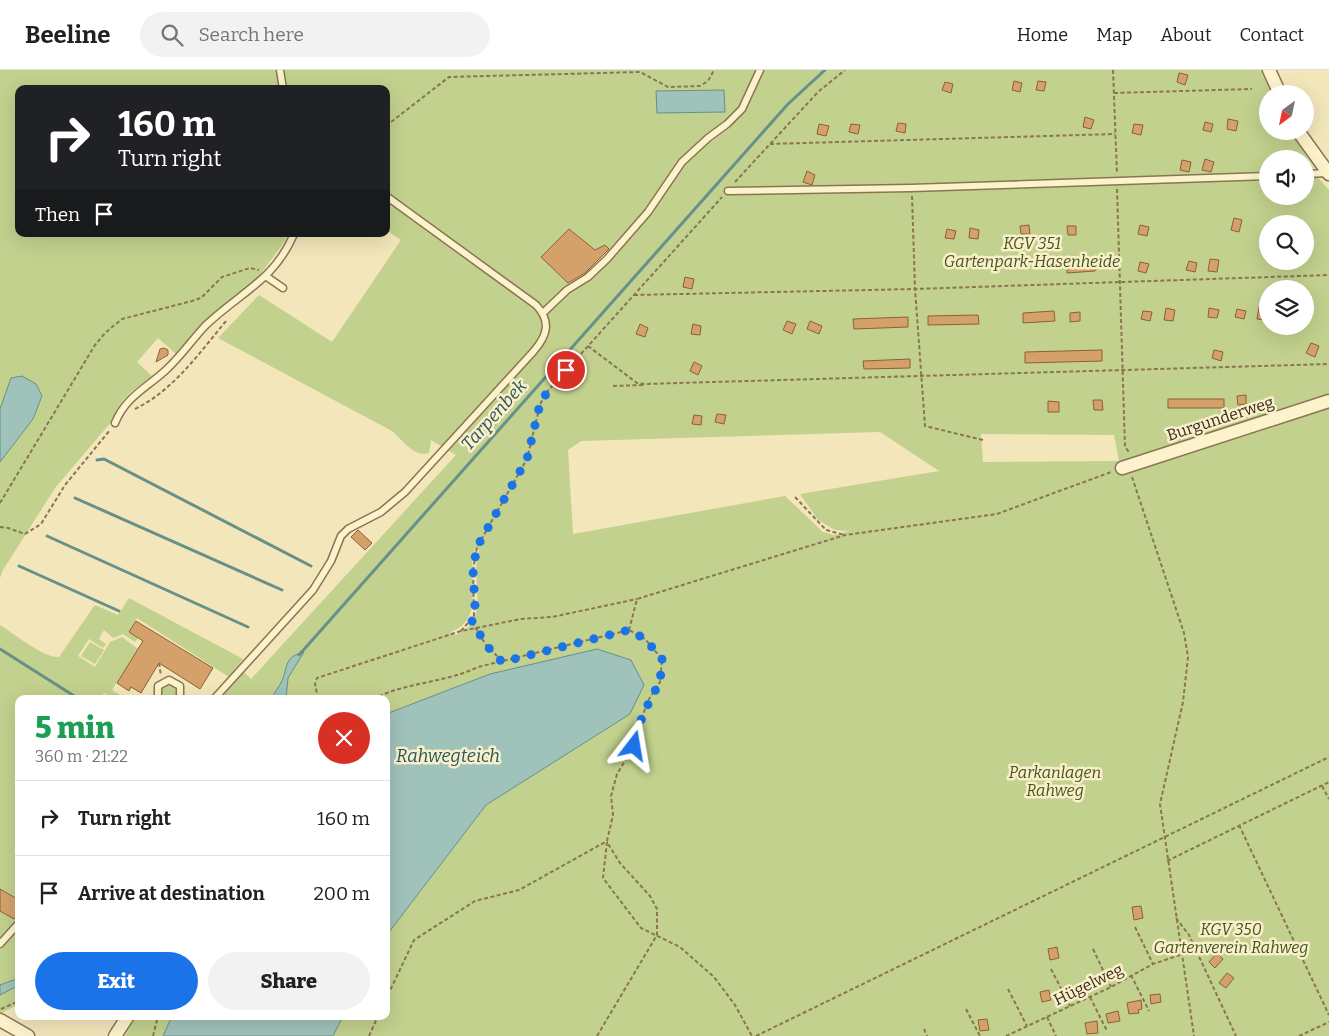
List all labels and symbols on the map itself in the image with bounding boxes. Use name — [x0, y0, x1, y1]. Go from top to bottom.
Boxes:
north arrow — [1259, 85, 1314, 140]
park label: KGV 351 Gartenpark-Hasenheide — [944, 234, 1120, 271]
pin — [545, 349, 587, 391]
water label: Tarpenbek — [457, 375, 532, 455]
street label: Burgunderweg — [1164, 392, 1276, 445]
position arrow — [607, 719, 659, 771]
water label: Rahwegteich — [396, 745, 500, 767]
park label: Parkanlagen Rahweg — [1009, 763, 1101, 800]
park label: KGV 350 Gartenverein Rahweg — [1153, 920, 1309, 957]
street label: Hügelweg — [1051, 960, 1126, 1009]

